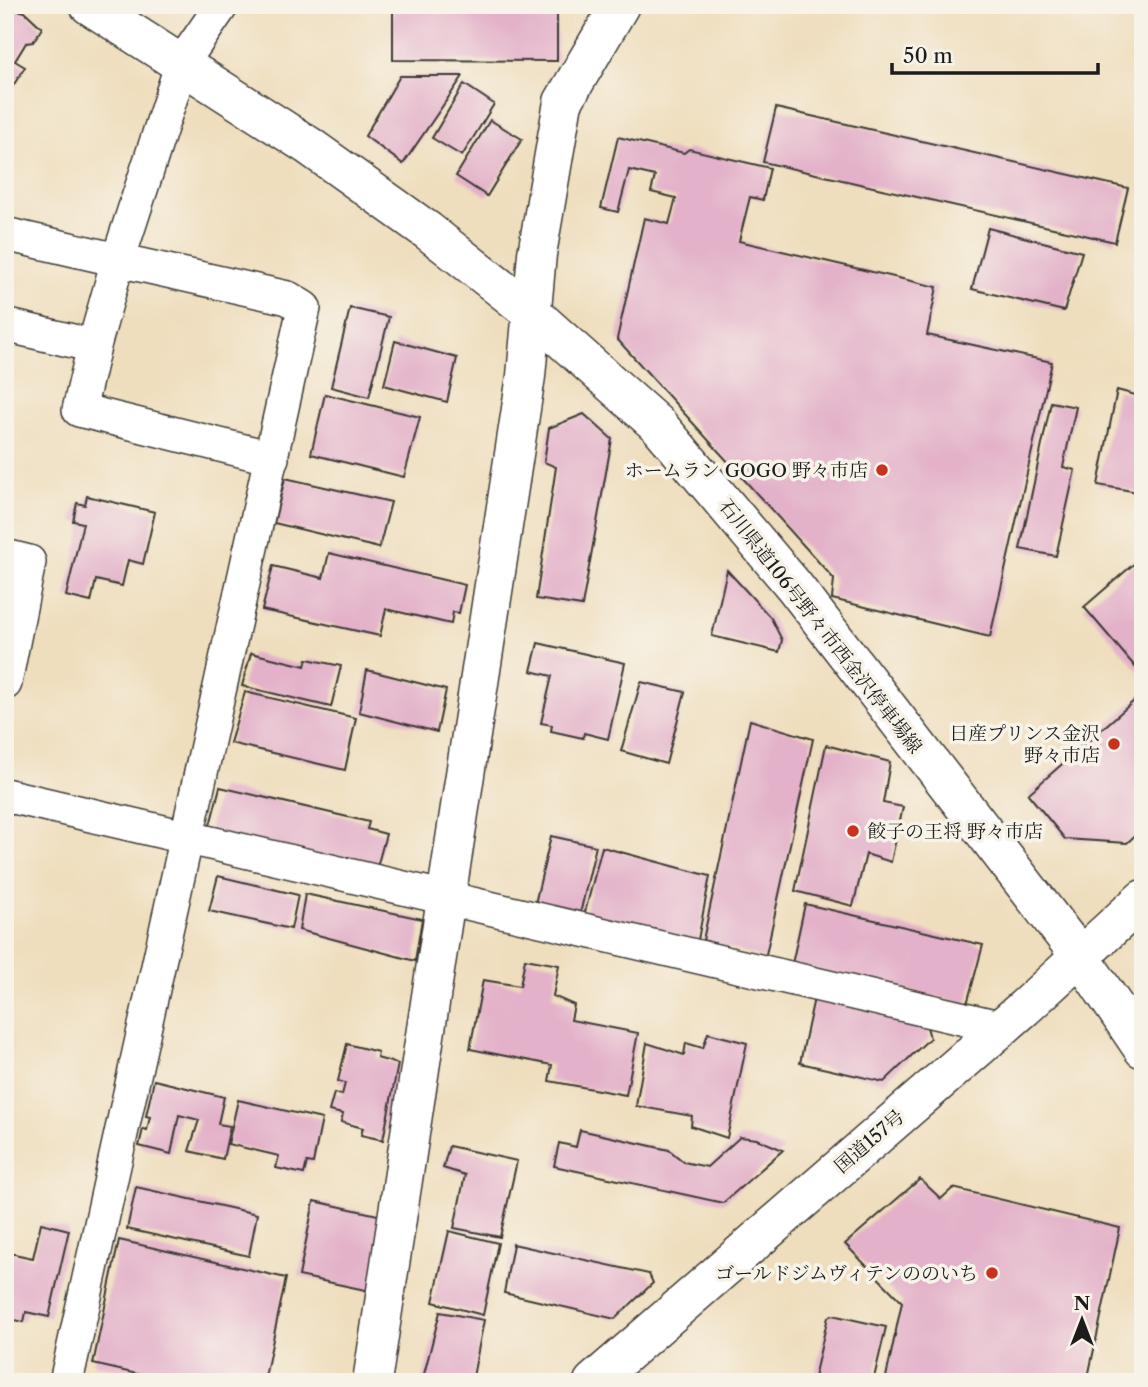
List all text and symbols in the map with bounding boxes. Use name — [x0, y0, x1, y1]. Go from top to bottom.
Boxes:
scale bar — [892, 32, 1099, 76]
text: 50 m — [903, 43, 953, 68]
place label: ホームラン GOGO 野々市店 — [625, 459, 868, 482]
marker: ホームラン GOGO 野々市店 — [874, 462, 890, 478]
street label: 石川県道106号野々市西金沢停車場線 — [714, 495, 927, 758]
place label: 日産プリンス金沢 野々市店 — [949, 722, 1100, 767]
marker: 日産プリンス金沢 野々市店 — [1106, 736, 1122, 752]
place label: 餃子の王将 野々市店 — [867, 820, 1043, 843]
marker: 餃子の王将 野々市店 — [845, 823, 861, 839]
street label: 国道157号 — [830, 1105, 909, 1178]
place label: ゴールドジムヴィテンののいち — [715, 1262, 978, 1285]
marker: ゴールドジムヴィテンののいち — [984, 1265, 1000, 1281]
north arrow — [1046, 1286, 1116, 1356]
text: N — [1074, 1292, 1090, 1315]

